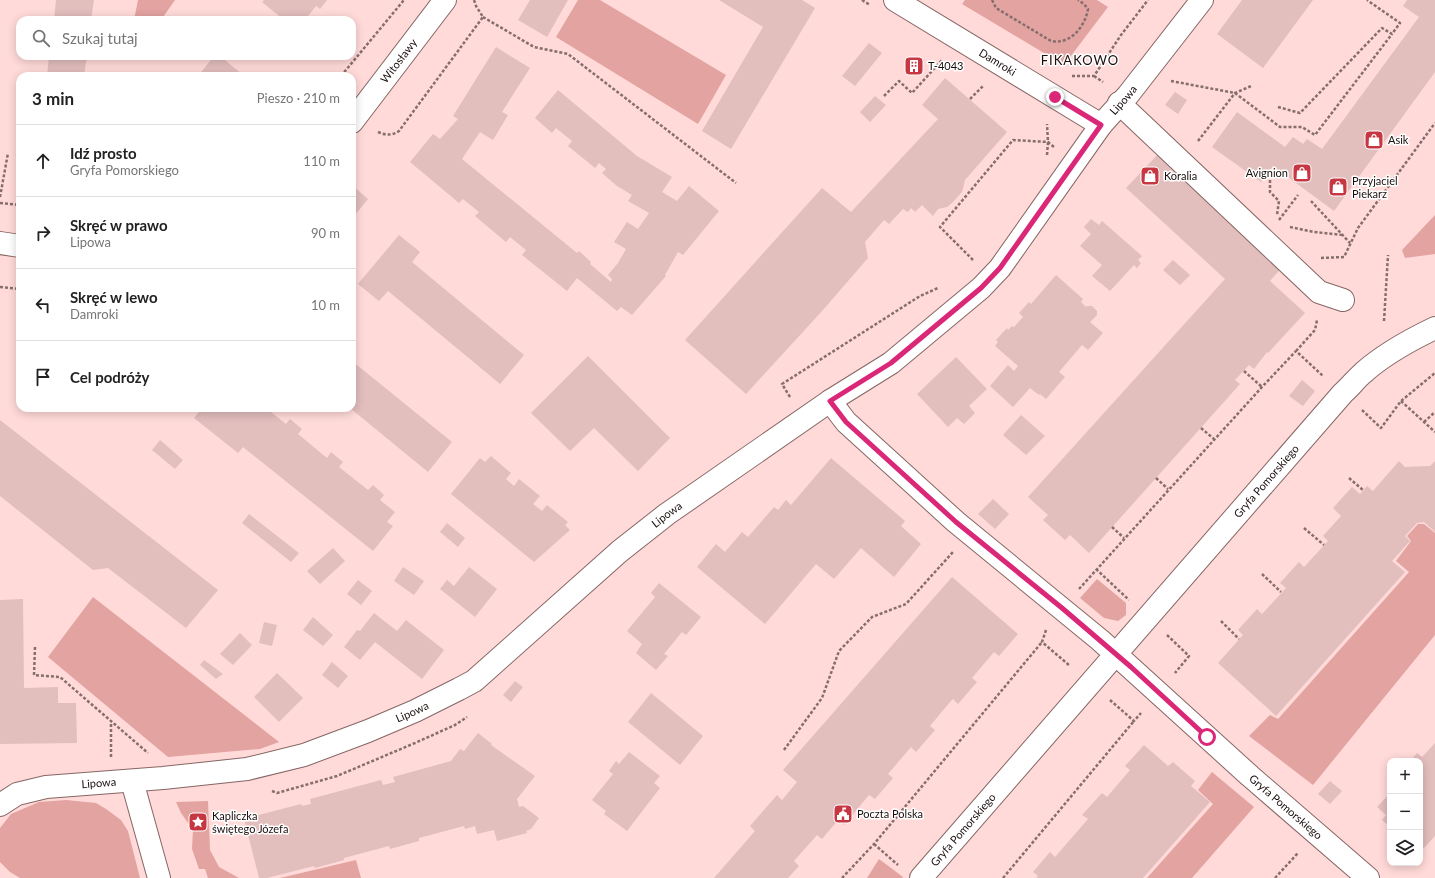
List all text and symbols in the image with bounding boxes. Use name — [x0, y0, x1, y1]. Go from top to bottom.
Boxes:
search box — [16, 16, 356, 60]
icon: search — [30, 27, 52, 49]
text: Szukaj tutaj — [62, 29, 138, 47]
street label: Witosławy — [377, 36, 419, 85]
street label: Damroki — [977, 46, 1019, 78]
district label: FIKAKOWO — [1041, 52, 1119, 68]
building icon: T-4043 — [903, 55, 925, 77]
place label: T-4043 — [928, 59, 963, 72]
street label: Lipowa — [1107, 82, 1139, 117]
text: 3 min — [32, 88, 74, 109]
route end — [1046, 88, 1064, 106]
text: Pieszo · 210 m — [257, 90, 340, 106]
shop icon: Asik — [1363, 129, 1385, 151]
place label: Asik — [1388, 133, 1409, 146]
text: Idź prosto — [70, 144, 137, 162]
icon: ahead — [32, 150, 54, 172]
text: 110 m — [303, 153, 340, 169]
text: Gryfa Pomorskiego — [70, 162, 179, 178]
shop icon: Avignion — [1291, 162, 1313, 184]
shop icon: Koralia — [1139, 165, 1161, 187]
place label: Avignion — [1246, 166, 1288, 179]
place label: Koralia — [1164, 169, 1197, 182]
place label: Przyjaciel Piekarz — [1352, 174, 1398, 200]
shop icon: Przyjaciel Piekarz — [1327, 176, 1349, 198]
text: Skręć w prawo — [70, 216, 168, 234]
icon: right — [32, 222, 54, 244]
text: 90 m — [311, 225, 340, 241]
text: Lipowa — [70, 234, 111, 250]
text: Skręć w lewo — [70, 288, 158, 306]
icon: left — [32, 294, 54, 316]
text: 10 m — [311, 297, 340, 313]
text: Damroki — [70, 306, 118, 322]
icon: arrive — [32, 366, 54, 388]
text: Cel podróży — [70, 368, 149, 386]
street label: Gryfa Pomorskiego — [1231, 442, 1301, 520]
street label: Lipowa — [649, 499, 684, 530]
street label: Lipowa — [394, 698, 430, 724]
route start — [1198, 728, 1216, 746]
map controls — [1387, 758, 1423, 866]
button: + — [1387, 758, 1423, 794]
street label: Gryfa Pomorskiego — [1247, 771, 1325, 842]
street label: Lipowa — [81, 775, 117, 790]
street label: Gryfa Pomorskiego — [927, 790, 998, 868]
button: − — [1387, 794, 1423, 830]
public building icon: Poczta Polska — [832, 803, 854, 825]
place label: Poczta Polska — [857, 807, 923, 820]
place label: Kapliczka świętego Józefa — [212, 809, 288, 835]
place icon: Kapliczka świętego Józefa — [187, 811, 209, 833]
button: layers — [1387, 830, 1423, 866]

